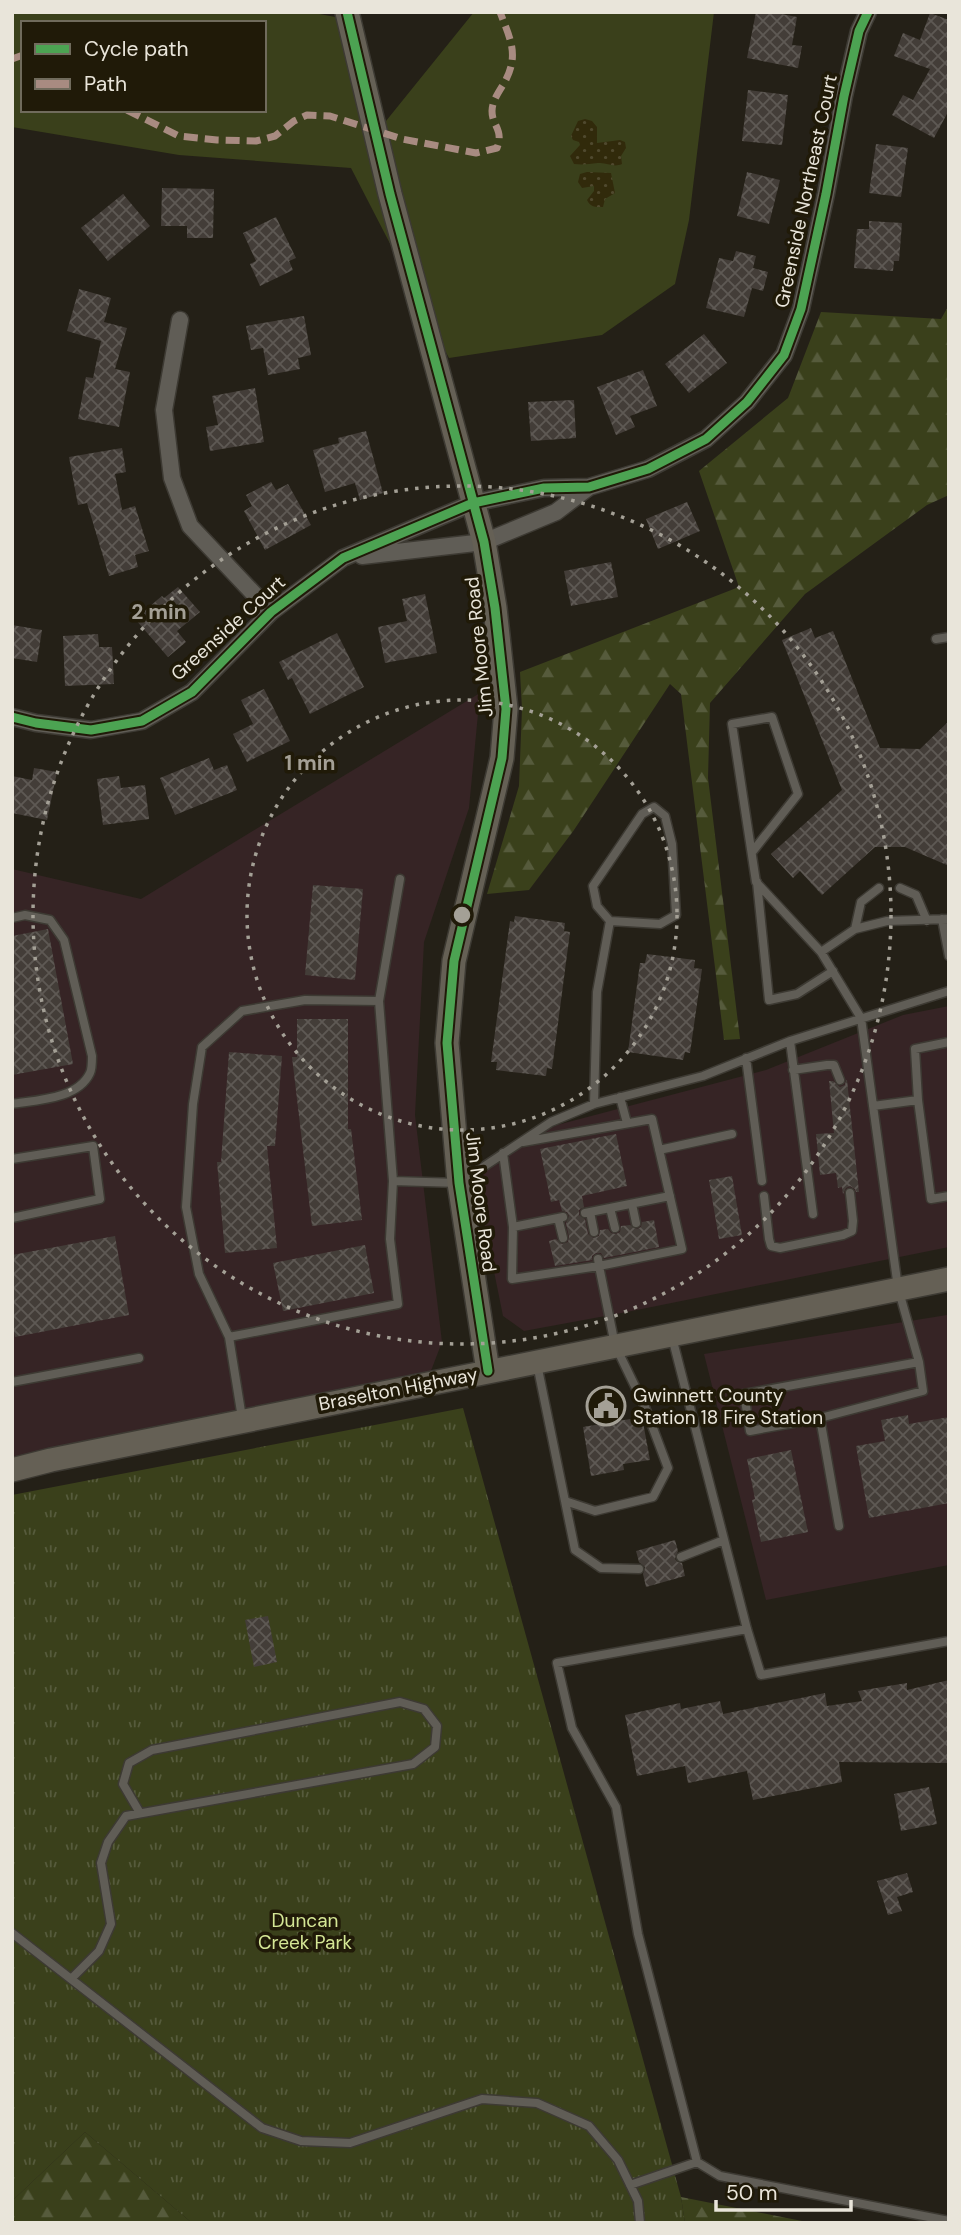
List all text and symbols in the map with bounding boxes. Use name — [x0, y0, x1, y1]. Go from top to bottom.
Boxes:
legend — [21, 21, 266, 112]
text: Cycle path — [84, 35, 189, 63]
text: Path — [84, 70, 127, 98]
street label: Greenside Northeast Court — [769, 72, 843, 310]
street label: Greenside Court — [166, 570, 290, 686]
street label: Jim Moore Road — [459, 575, 499, 719]
text: 2 min — [131, 598, 187, 626]
text: 1 min — [284, 749, 336, 777]
centre of rings — [450, 903, 474, 927]
street label: Jim Moore Road — [460, 1130, 502, 1274]
street label: Braselton Highway — [316, 1361, 480, 1417]
place label: Gwinnett County Station 18 Fire Station — [633, 1383, 823, 1430]
public building icon: Gwinnett County Station 18 Fire Station — [585, 1385, 627, 1427]
park label: Duncan Creek Park — [258, 1908, 352, 1955]
scale bar — [716, 2168, 851, 2212]
text: 50 m — [726, 2179, 777, 2207]

